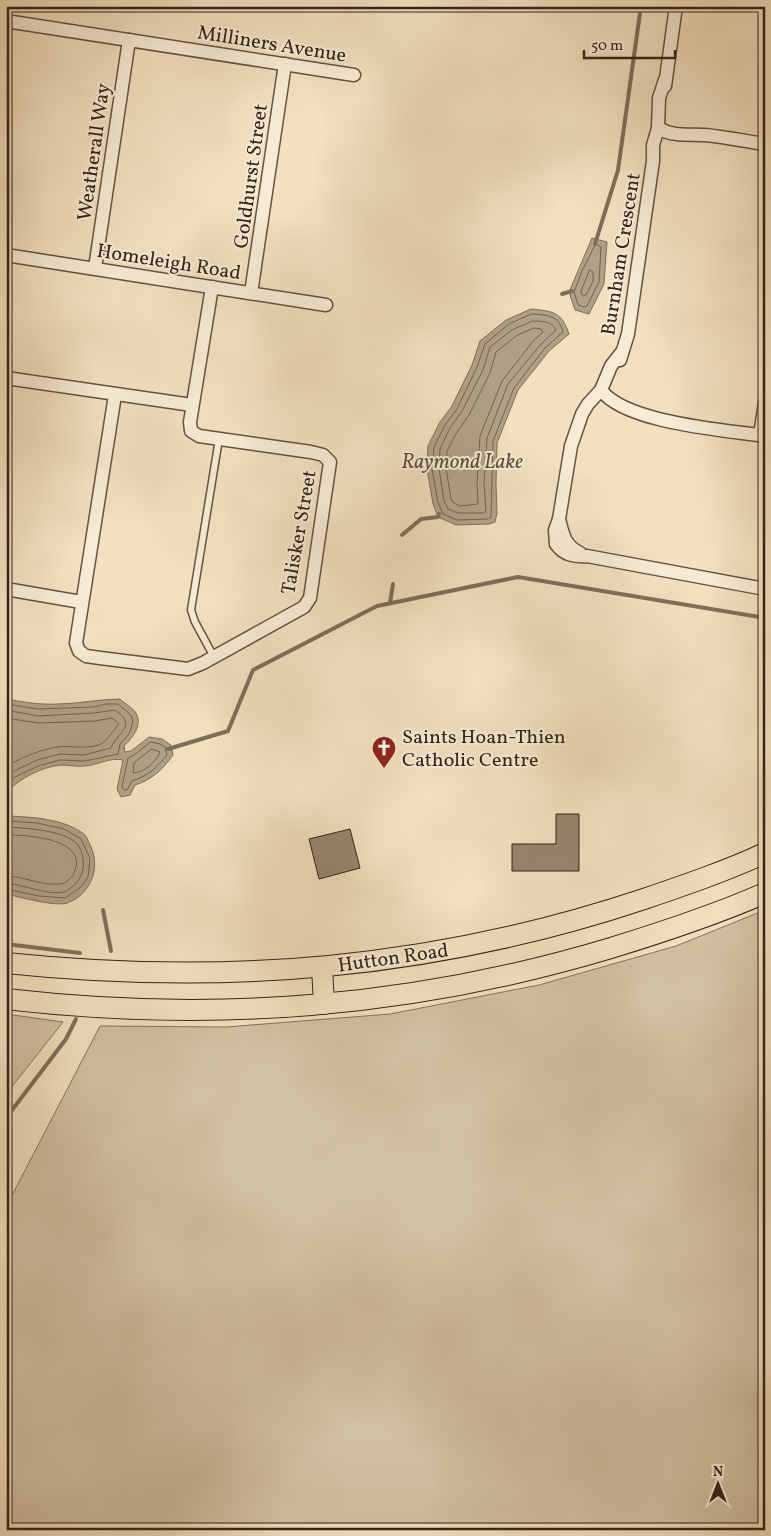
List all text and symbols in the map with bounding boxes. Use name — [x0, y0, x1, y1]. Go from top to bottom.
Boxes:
street label: Milliners Avenue — [195, 19, 348, 71]
scale bar — [584, 28, 675, 60]
text: 50 m — [591, 36, 623, 57]
street label: Weatherall Way — [71, 82, 119, 223]
street label: Goldhurst Street — [228, 102, 276, 250]
street label: Burnham Crescent — [595, 171, 649, 338]
street label: Homeleigh Road — [95, 238, 243, 288]
water label: Raymond Lake — [401, 448, 523, 477]
street label: Talisker Street — [275, 468, 325, 597]
place label: Saints Hoan-Thien Catholic Centre — [402, 724, 566, 775]
church icon: Saints Hoan-Thien Catholic Centre — [371, 735, 397, 769]
street label: Hutton Road — [336, 937, 451, 981]
north arrow — [694, 1458, 744, 1508]
text: N — [713, 1463, 723, 1482]

